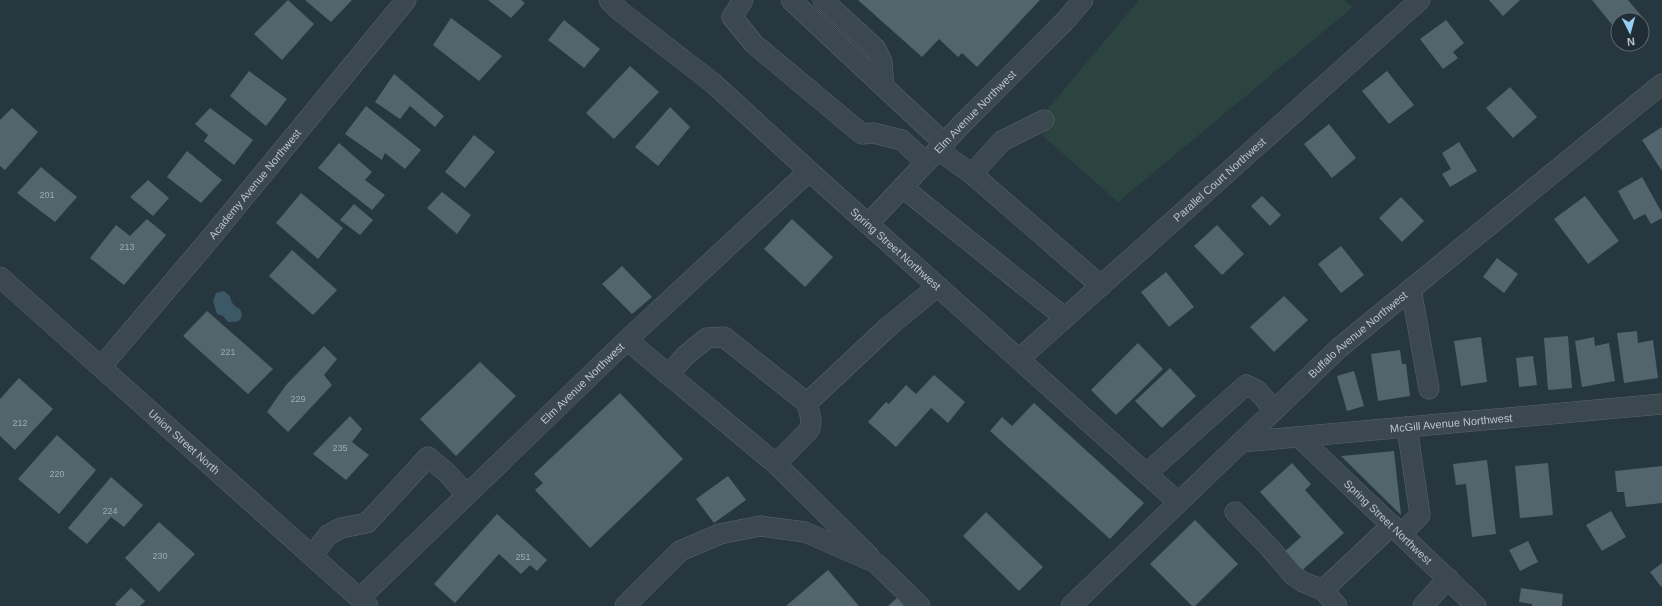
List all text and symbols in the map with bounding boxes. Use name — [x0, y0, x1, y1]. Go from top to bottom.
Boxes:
north arrow — [1610, 12, 1650, 52]
text: N — [1626, 36, 1636, 48]
street label: Elm Avenue Northwest — [932, 68, 1018, 156]
street label: Academy Avenue Northwest — [206, 127, 303, 241]
street label: Parallel Court Northwest — [1171, 135, 1268, 224]
house number: 201 — [39, 190, 55, 200]
street label: Spring Street Northwest — [848, 205, 943, 292]
house number: 213 — [119, 242, 135, 252]
street label: Buffalo Avenue Northwest — [1306, 289, 1410, 380]
street label: Elm Avenue Northwest — [538, 340, 626, 426]
house number: 221 — [220, 347, 236, 357]
house number: 229 — [290, 394, 306, 404]
street label: Union Street North — [146, 407, 222, 477]
street label: McGill Avenue Northwest — [1389, 412, 1513, 435]
house number: 212 — [12, 418, 28, 428]
house number: 235 — [332, 443, 348, 453]
house number: 220 — [49, 469, 65, 479]
street label: Spring Street Northwest — [1342, 477, 1434, 567]
house number: 224 — [102, 506, 118, 516]
house number: 230 — [152, 551, 168, 561]
house number: 251 — [515, 552, 531, 562]

